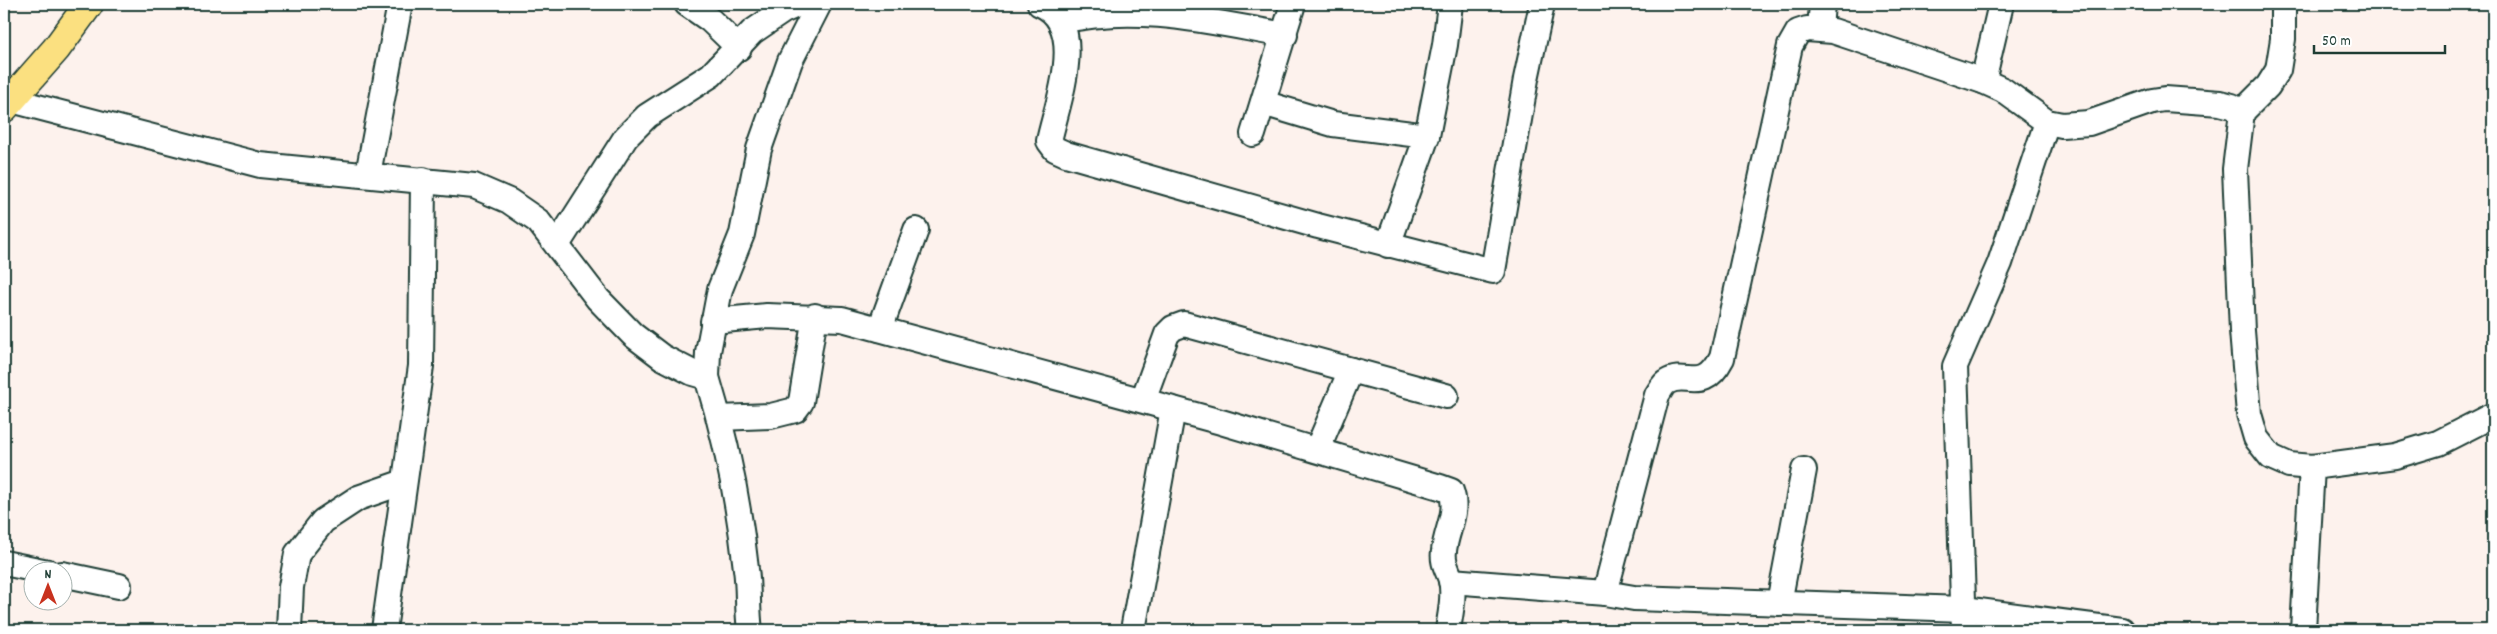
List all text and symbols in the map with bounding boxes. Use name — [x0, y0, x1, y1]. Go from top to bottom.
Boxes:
scale bar — [2314, 22, 2446, 54]
text: 50 m — [2322, 31, 2351, 53]
north arrow — [22, 562, 72, 612]
text: N — [45, 565, 52, 585]

